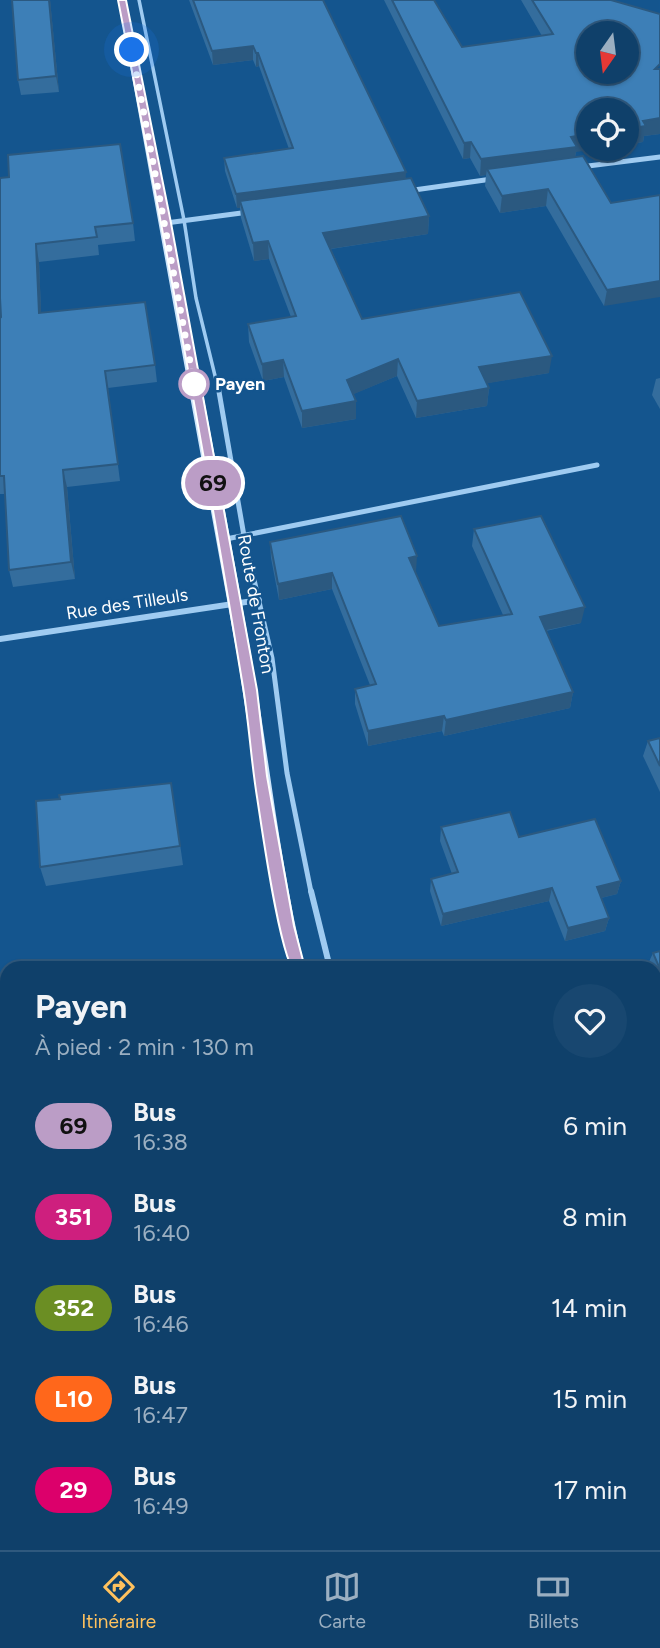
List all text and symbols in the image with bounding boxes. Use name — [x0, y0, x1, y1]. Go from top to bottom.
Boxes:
north arrow — [576, 21, 639, 84]
map controls — [576, 21, 639, 161]
your location — [114, 32, 149, 67]
button: locate — [576, 98, 639, 161]
marker: Payen — [179, 369, 209, 399]
place label: Payen — [215, 373, 265, 395]
line badge: 69 — [182, 460, 244, 506]
text: 69 — [199, 468, 227, 497]
street label: Route de Fronton — [233, 533, 279, 675]
street label: Rue des Tilleuls — [65, 584, 189, 624]
button: heart — [553, 984, 627, 1058]
text: Payen — [35, 987, 127, 1026]
text: À pied · 2 min · 130 m — [35, 1033, 254, 1061]
text: Bus — [133, 1096, 176, 1128]
text: 6 min — [563, 1110, 627, 1142]
text: 69 — [60, 1111, 87, 1140]
text: 16:38 — [133, 1128, 188, 1156]
text: Bus — [133, 1187, 176, 1219]
text: 8 min — [562, 1201, 627, 1233]
text: 351 — [55, 1202, 92, 1231]
text: 16:40 — [133, 1219, 190, 1247]
text: Bus — [133, 1278, 176, 1310]
text: 14 min — [551, 1292, 627, 1324]
text: 352 — [53, 1293, 94, 1322]
text: 16:46 — [133, 1310, 189, 1338]
text: Bus — [133, 1369, 176, 1401]
text: 15 min — [552, 1383, 627, 1415]
text: L10 — [54, 1384, 93, 1413]
text: 16:47 — [133, 1401, 188, 1429]
text: Bus — [133, 1460, 176, 1492]
text: 17 min — [553, 1474, 627, 1506]
text: 29 — [60, 1475, 87, 1504]
text: 16:49 — [133, 1492, 189, 1520]
tab: Itinéraire — [81, 1568, 156, 1633]
tab: Carte — [318, 1568, 366, 1633]
tab: Billets — [528, 1568, 579, 1633]

